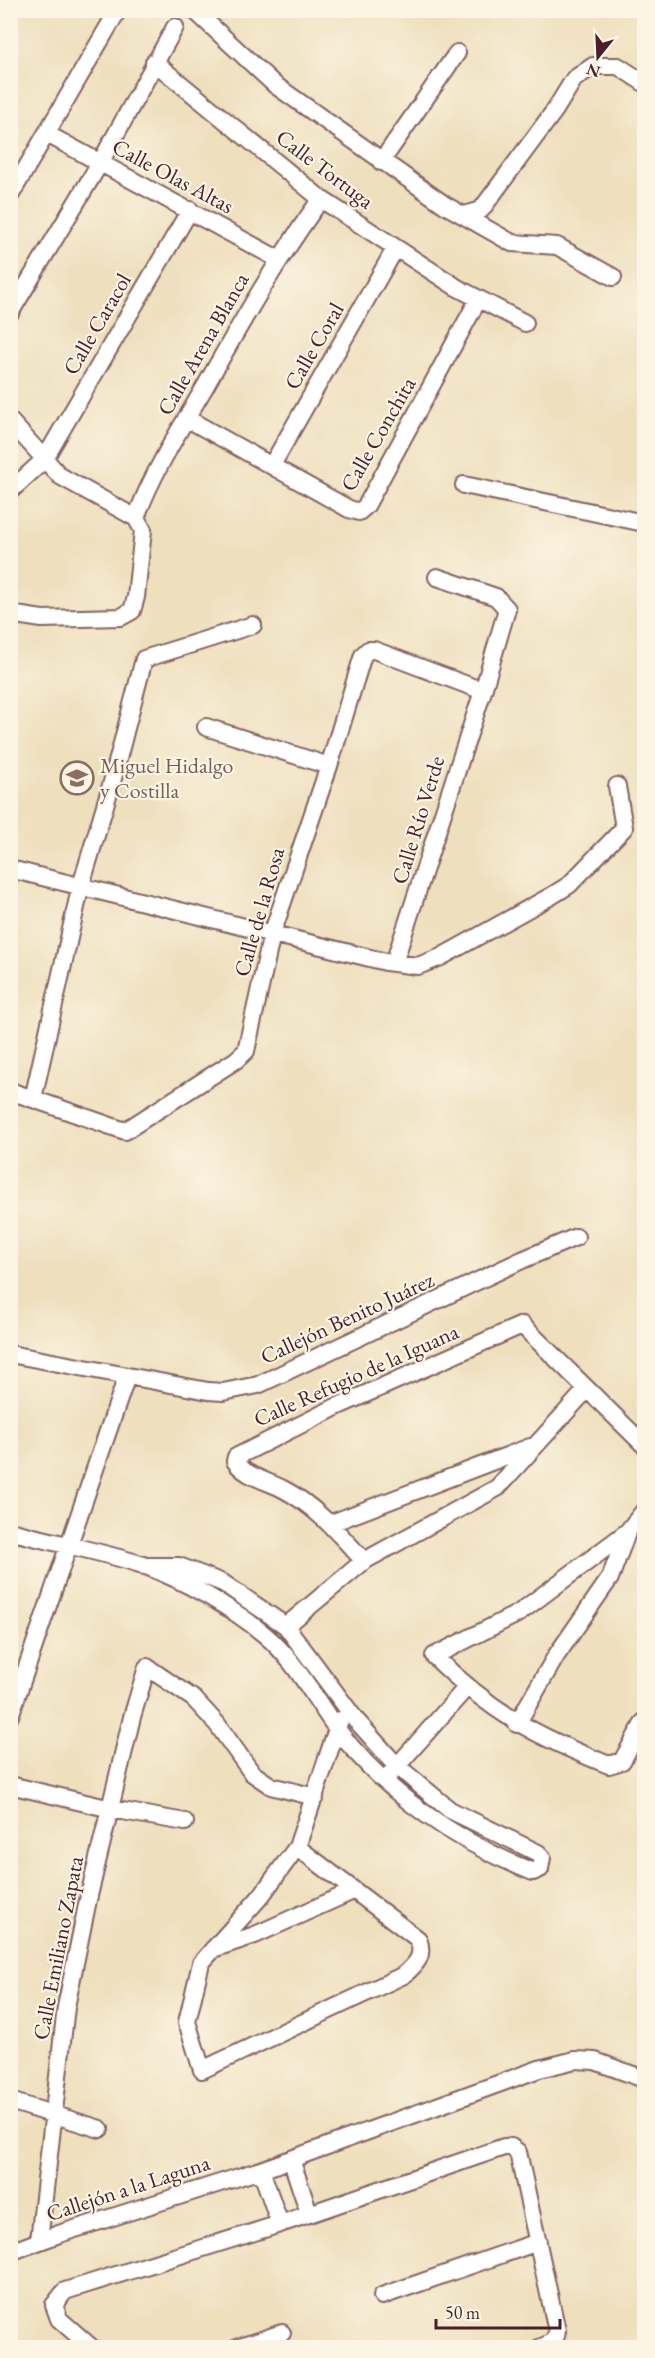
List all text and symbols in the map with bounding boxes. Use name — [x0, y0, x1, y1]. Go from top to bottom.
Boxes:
north arrow — [568, 27, 628, 87]
text: N — [584, 59, 603, 83]
street label: Calle Tortuga — [270, 123, 380, 215]
street label: Calle Olas Altas — [107, 132, 239, 220]
street label: Calle Arena Blanca — [150, 267, 256, 420]
street label: Calle Caracol — [56, 268, 138, 380]
street label: Calle Coral — [277, 297, 351, 395]
street label: Calle Conchita — [334, 371, 423, 496]
place label: Miguel Hidalgo y Costilla — [100, 751, 234, 805]
street label: Calle Río Verde — [385, 752, 451, 888]
school or university icon: Miguel Hidalgo y Costilla — [59, 760, 95, 796]
street label: Calle de la Rosa — [227, 844, 291, 980]
street label: Callejón Benito Juárez — [256, 1265, 439, 1371]
street label: Calle Refugio de la Iguana — [249, 1317, 463, 1433]
street label: Calle Emiliano Zapata — [26, 1853, 90, 2042]
street label: Callejón a la Laguna — [43, 2148, 214, 2228]
scale bar — [436, 2292, 560, 2330]
text: 50 m — [445, 2301, 480, 2324]

